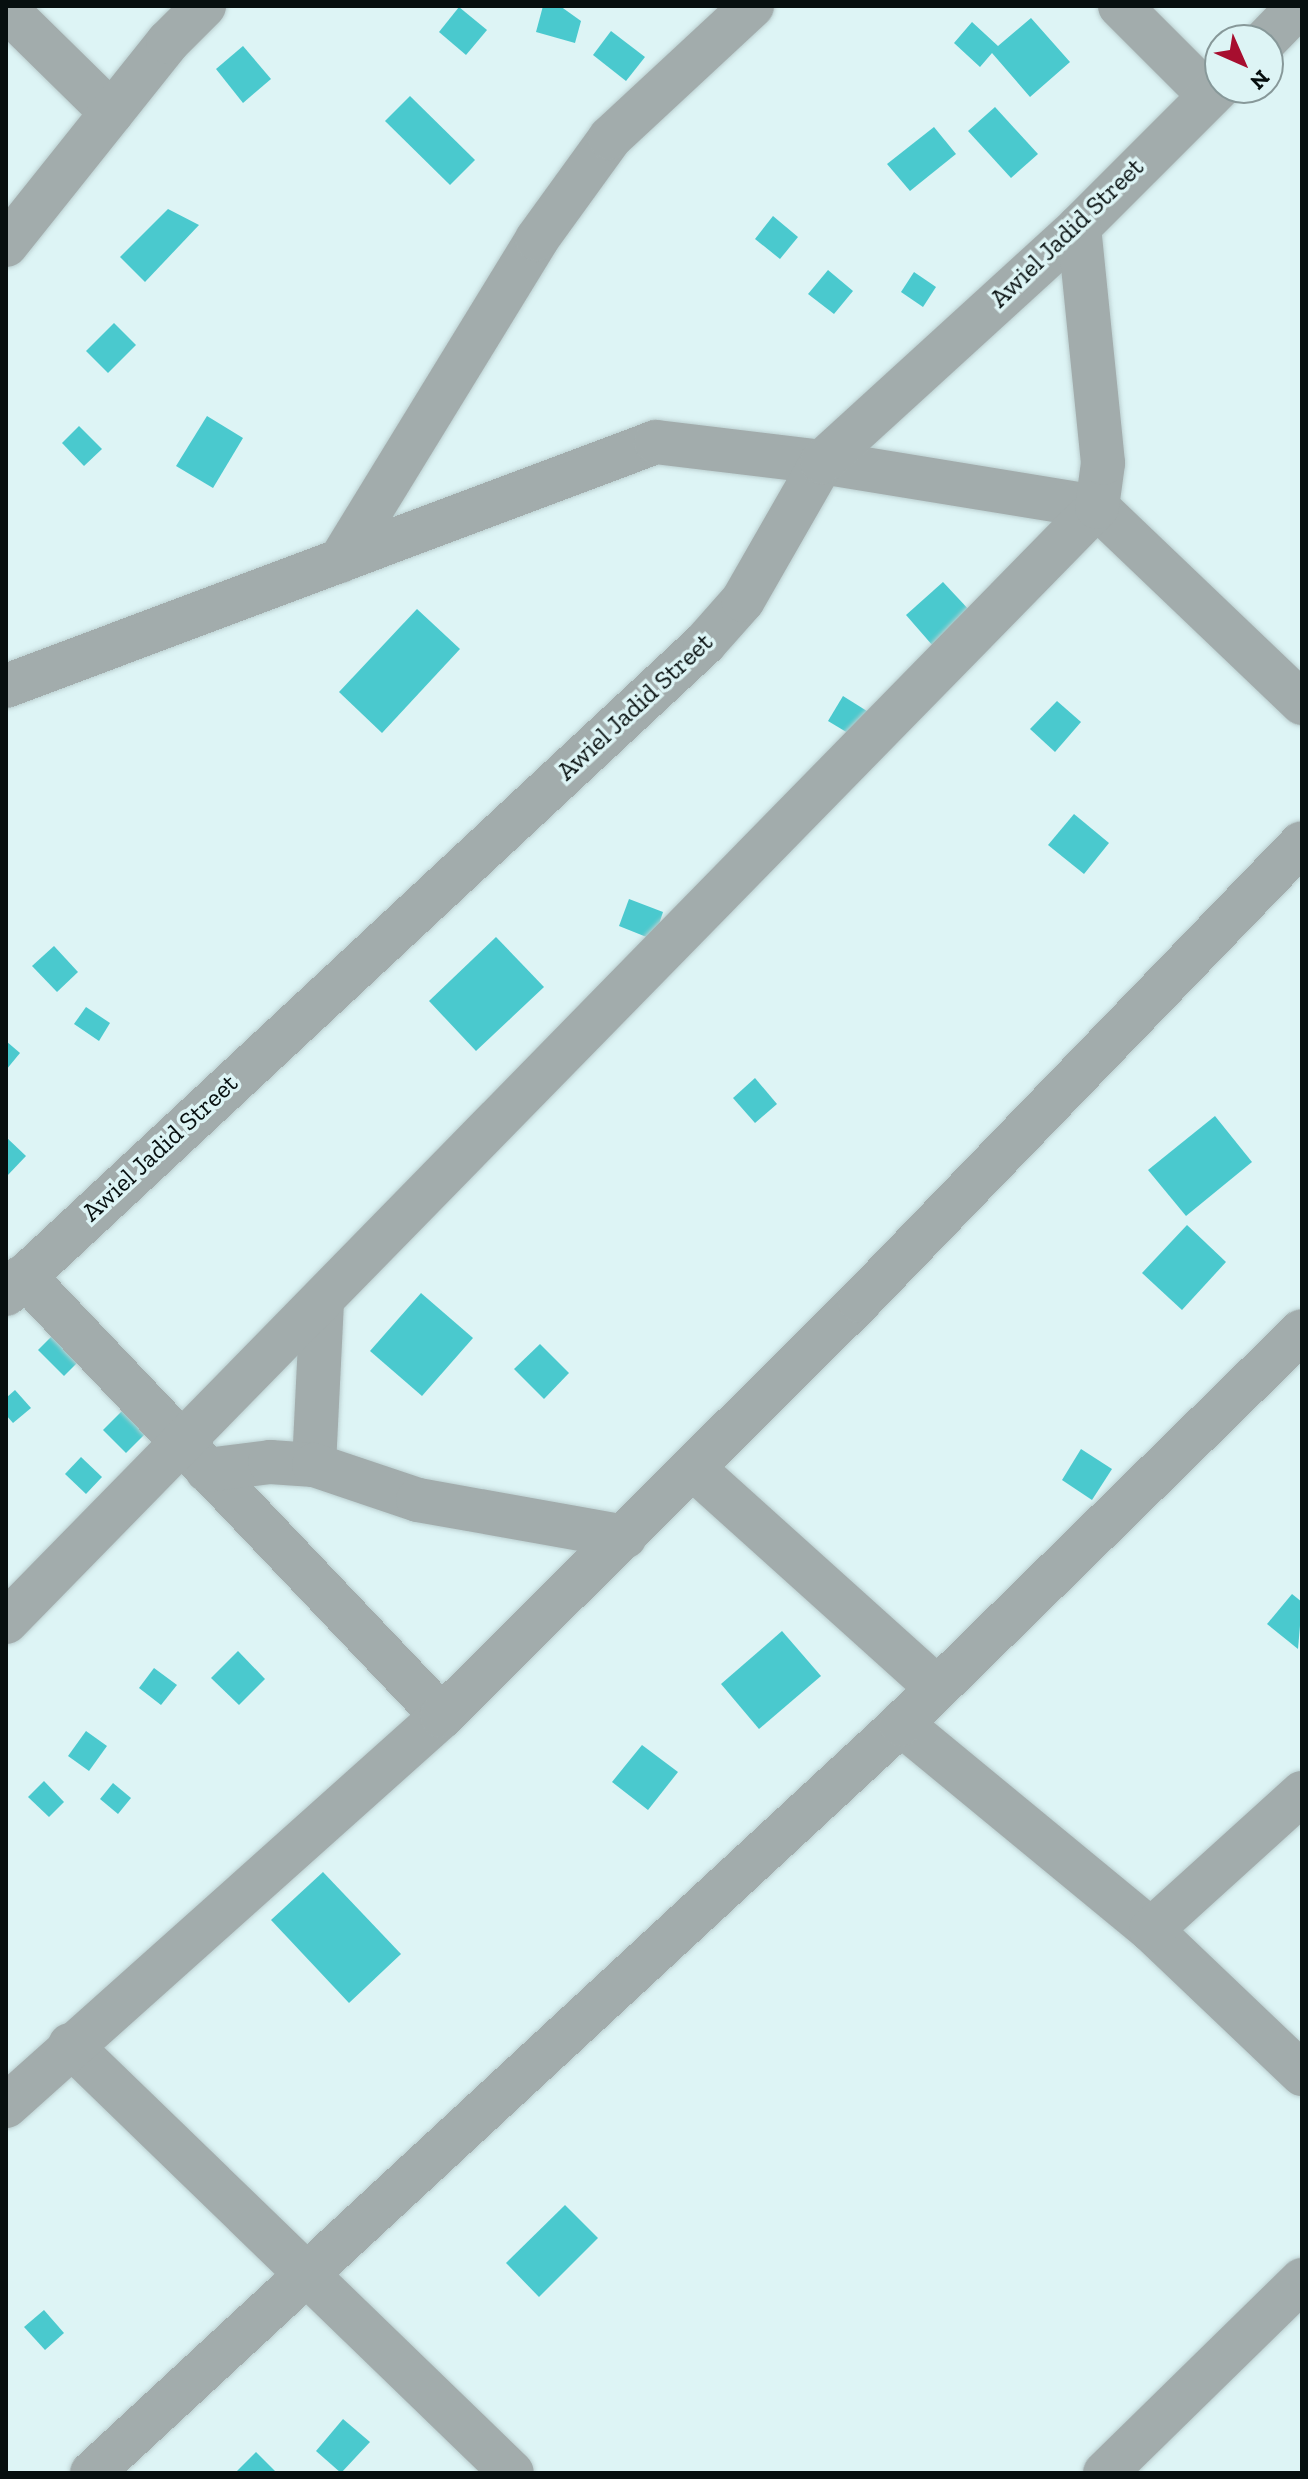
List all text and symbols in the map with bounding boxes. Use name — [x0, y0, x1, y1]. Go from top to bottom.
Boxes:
north arrow — [1204, 24, 1284, 104]
text: N — [1244, 64, 1275, 95]
street label: Awiel Jadid Street — [984, 152, 1150, 314]
street label: Awiel Jadid Street — [551, 627, 719, 787]
street label: Awiel Jadid Street — [76, 1068, 244, 1228]

